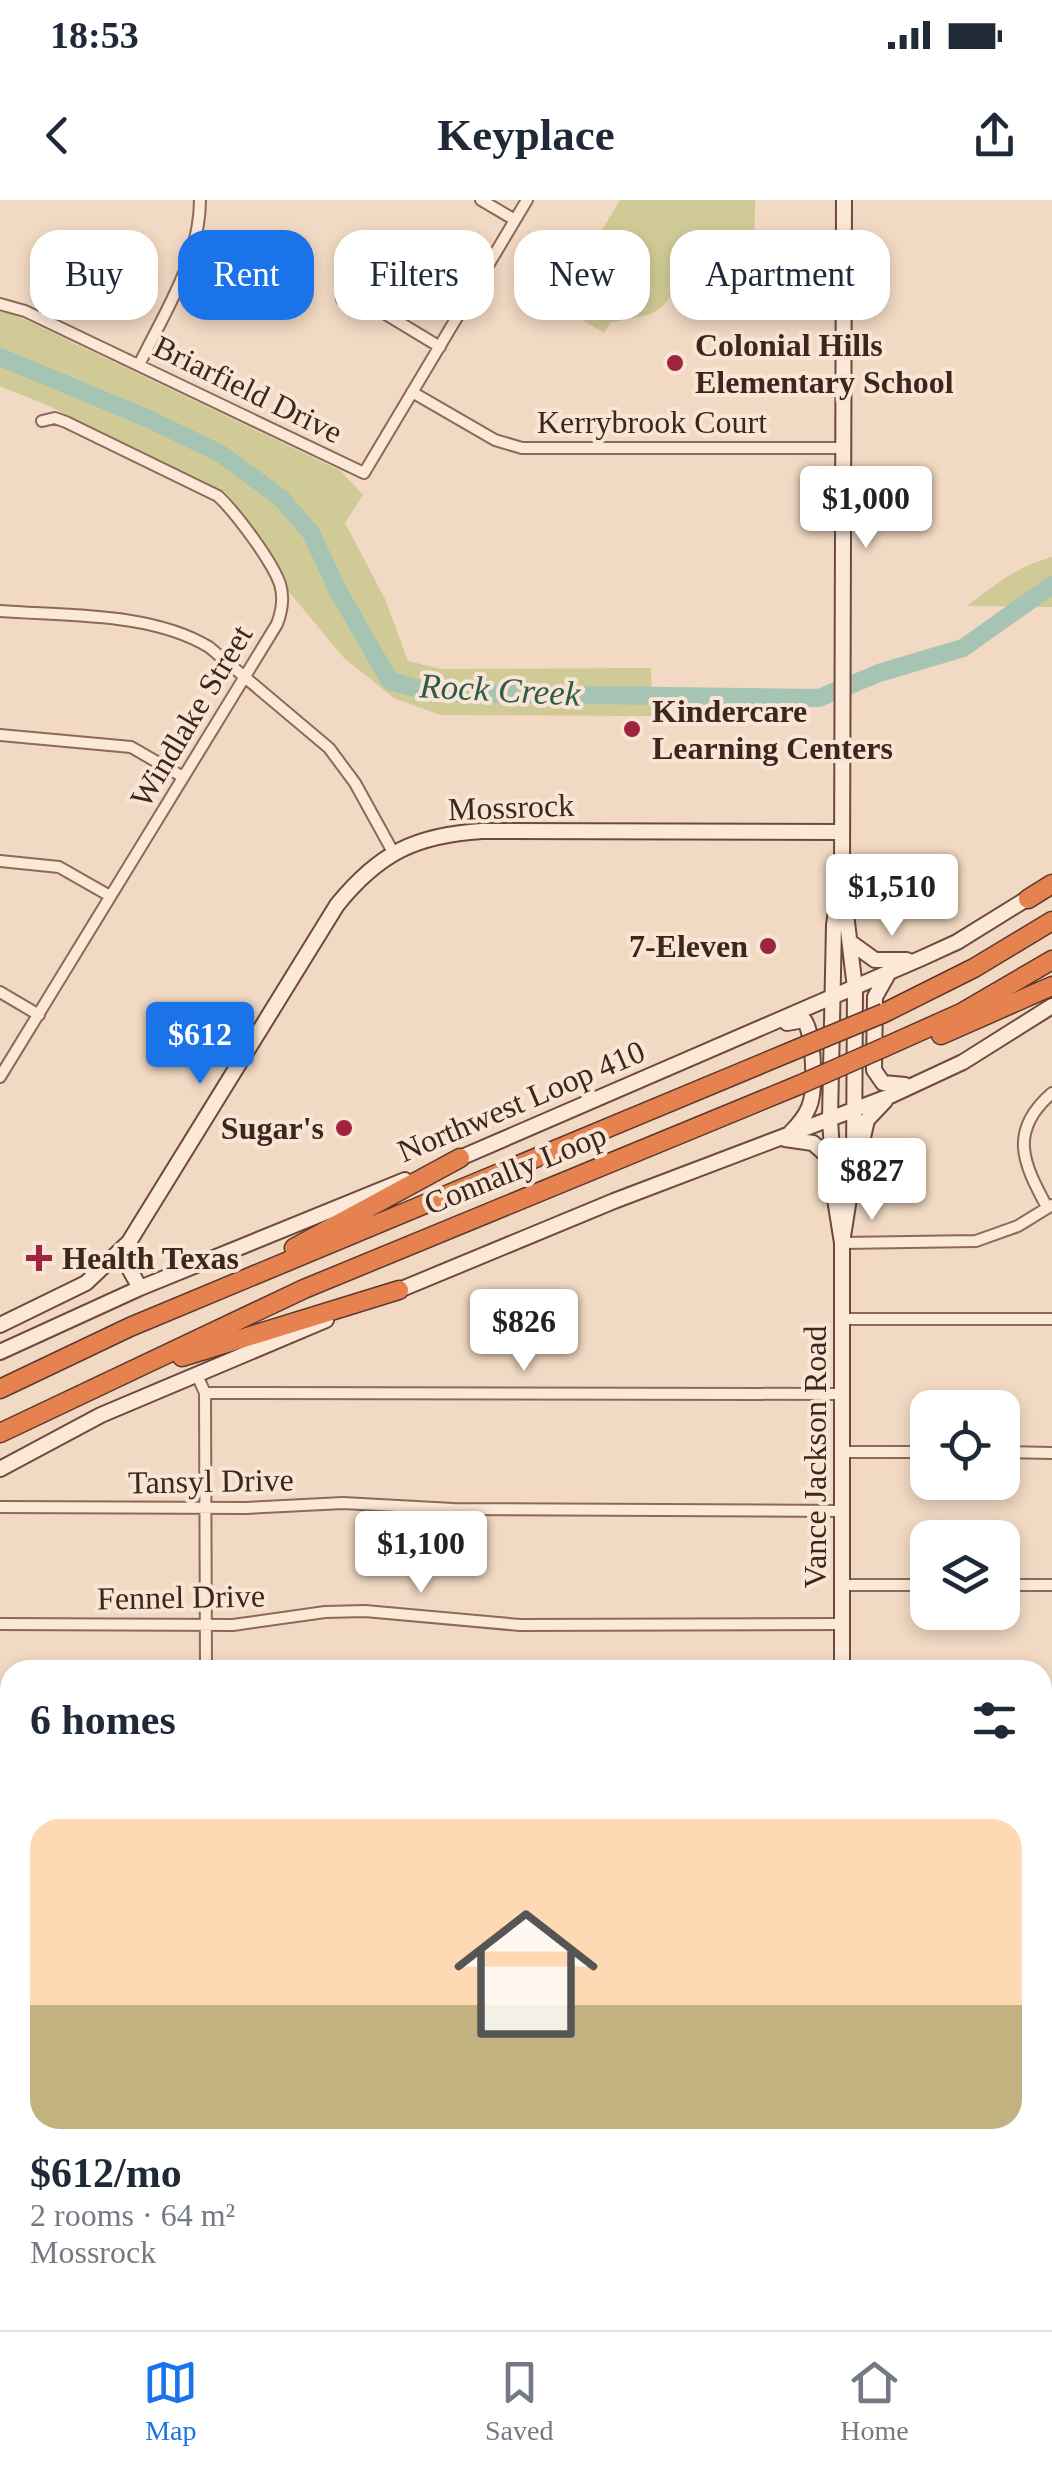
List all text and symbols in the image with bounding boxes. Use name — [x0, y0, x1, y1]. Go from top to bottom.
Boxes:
text: 18:53 — [50, 14, 139, 56]
icon: back — [30, 108, 85, 163]
icon: share — [967, 108, 1022, 163]
text: Keyplace — [437, 110, 615, 160]
chip: Buy — [30, 230, 158, 320]
chip: Rent — [178, 230, 314, 320]
chip: Filters — [334, 230, 494, 320]
chip: New — [514, 230, 650, 320]
chip: Apartment — [670, 230, 890, 320]
place label: Colonial Hills Elementary School — [695, 327, 954, 400]
street label: Briarfield Drive — [148, 328, 348, 450]
marker: Colonial Hills Elementary School — [664, 352, 686, 374]
street label: Kerrybrook Court — [537, 404, 767, 440]
pin: $1,000 — [785, 466, 947, 551]
text: $1,000 — [822, 480, 910, 516]
street label: Windlake Street — [123, 618, 259, 813]
water label: Rock Creek — [418, 666, 583, 714]
place label: Kindercare Learning Centers — [652, 693, 893, 766]
marker: Kindercare Learning Centers — [621, 718, 643, 740]
street label: Mossrock — [447, 787, 575, 827]
pin: $1,510 — [811, 854, 973, 939]
text: $1,510 — [848, 868, 936, 904]
place label: 7-Eleven — [629, 928, 748, 964]
marker: 7-Eleven — [757, 935, 779, 957]
pin: $612 — [141, 1002, 259, 1087]
text: $612 — [168, 1016, 232, 1052]
street label: Northwest Loop 410 — [392, 1033, 650, 1169]
place label: Sugar's — [221, 1110, 324, 1146]
street label: Connally Loop — [419, 1116, 611, 1222]
marker: Sugar's — [333, 1117, 355, 1139]
pin: $827 — [813, 1138, 931, 1223]
text: $827 — [840, 1152, 904, 1188]
place label: Health Texas — [62, 1240, 239, 1276]
marker: Health Texas — [26, 1245, 52, 1271]
pin: $826 — [465, 1289, 583, 1374]
text: $826 — [492, 1303, 556, 1339]
street label: Vance Jackson Road — [797, 1325, 833, 1589]
map controls — [910, 1390, 1020, 1630]
button: locate — [910, 1390, 1020, 1500]
street label: Tansyl Drive — [128, 1462, 294, 1500]
pin: $1,100 — [340, 1511, 502, 1596]
button: layers — [910, 1520, 1020, 1630]
text: $1,100 — [377, 1525, 465, 1561]
street label: Fennel Drive — [97, 1578, 265, 1616]
icon: filters — [967, 1693, 1022, 1748]
text: 6 homes — [30, 1697, 176, 1743]
icon: home — [436, 1884, 616, 2064]
text: $612/mo — [30, 2150, 182, 2196]
text: 2 rooms · 64 m² — [30, 2197, 235, 2233]
text: Mossrock — [30, 2234, 156, 2270]
tab: Map — [143, 2355, 198, 2447]
tab: Saved — [485, 2355, 553, 2447]
tab: Home — [840, 2355, 909, 2447]

